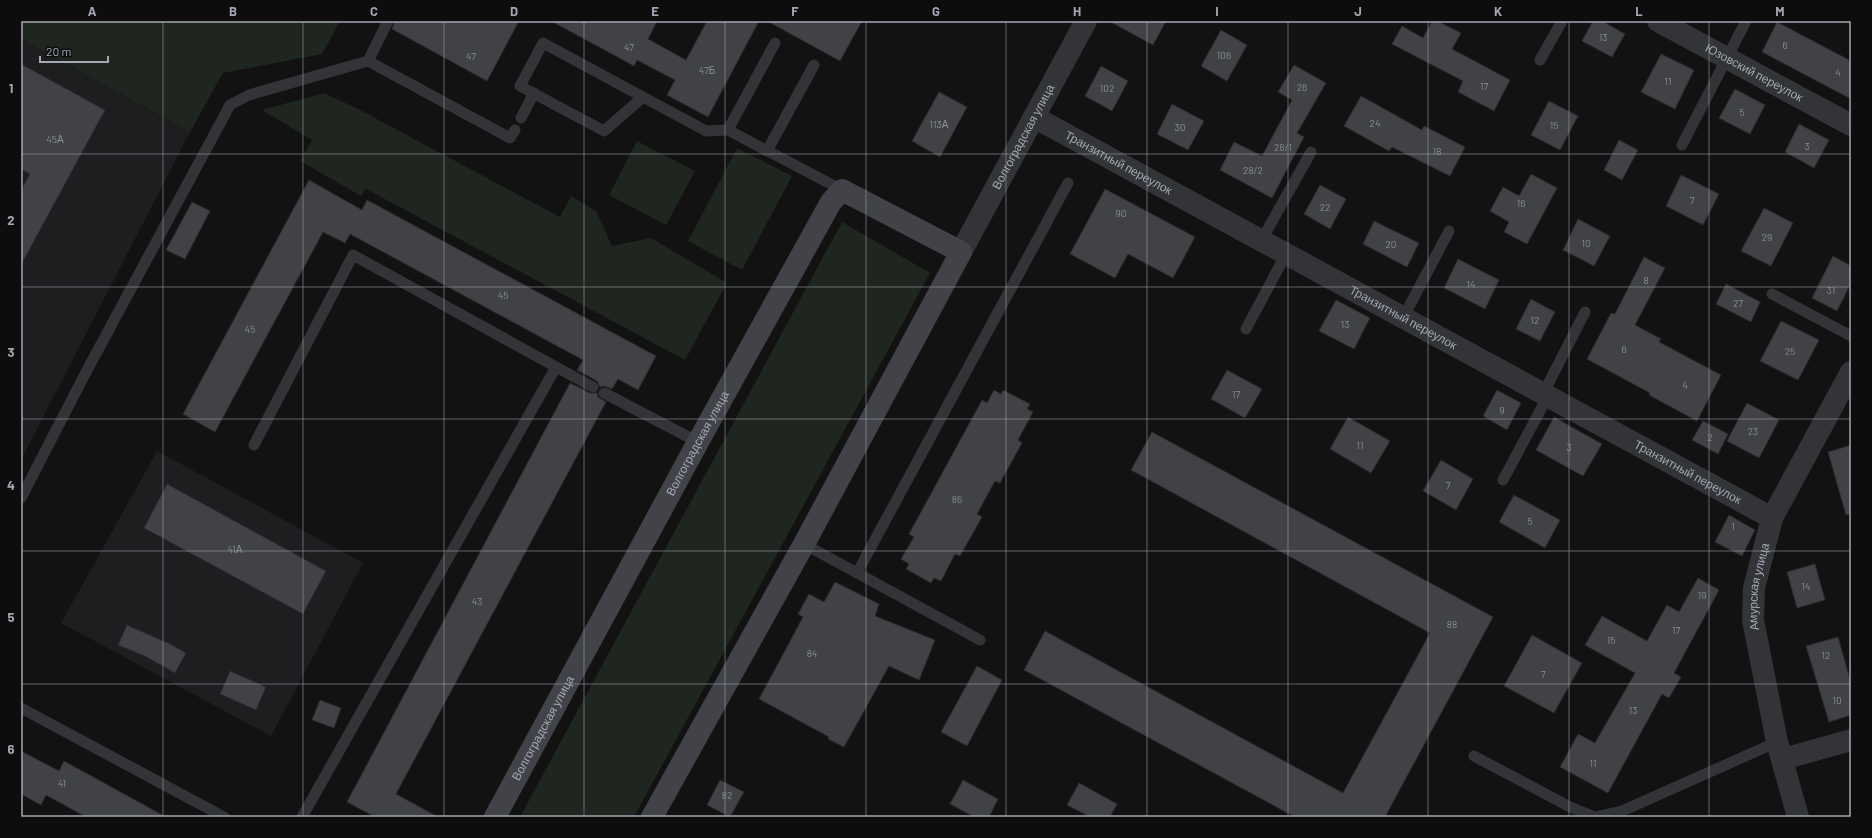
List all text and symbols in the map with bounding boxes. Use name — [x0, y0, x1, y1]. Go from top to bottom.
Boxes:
text: A — [88, 3, 97, 19]
text: B — [229, 3, 237, 19]
text: C — [370, 3, 378, 19]
text: D — [510, 3, 518, 19]
text: E — [651, 3, 659, 19]
text: F — [791, 3, 799, 19]
text: G — [932, 3, 940, 19]
text: H — [1073, 3, 1081, 19]
text: I — [1215, 3, 1219, 19]
text: J — [1354, 3, 1362, 19]
text: K — [1494, 3, 1502, 19]
text: L — [1635, 3, 1643, 19]
text: M — [1775, 3, 1785, 19]
house number: 13 — [1599, 31, 1607, 43]
scale bar — [40, 38, 108, 64]
house number: 6 — [1782, 39, 1788, 51]
street label: Юзовский переулок — [1703, 40, 1806, 104]
house number: 47 — [624, 41, 634, 53]
text: 20 m — [46, 44, 72, 58]
house number: 106 — [1217, 49, 1231, 61]
house number: 47 — [466, 50, 476, 62]
house number: 47Б — [699, 64, 716, 76]
house number: 4 — [1835, 66, 1841, 78]
house number: 11 — [1664, 75, 1672, 87]
text: 1 — [9, 80, 13, 96]
house number: 17 — [1480, 80, 1488, 92]
street label: Волгоградская улица — [988, 81, 1057, 191]
house number: 26 — [1297, 81, 1307, 93]
house number: 102 — [1100, 82, 1114, 94]
house number: 5 — [1739, 106, 1745, 118]
house number: 24 — [1370, 117, 1380, 129]
house number: 113А — [930, 118, 949, 130]
house number: 15 — [1550, 119, 1558, 131]
house number: 30 — [1175, 121, 1185, 133]
street label: Транзитный переулок — [1063, 127, 1176, 197]
house number: 45А — [46, 133, 64, 145]
house number: 3 — [1804, 140, 1810, 152]
house number: 28/1 — [1274, 141, 1292, 153]
house number: 18 — [1433, 145, 1441, 157]
house number: 28/2 — [1243, 164, 1263, 176]
house number: 7 — [1690, 194, 1695, 206]
house number: 16 — [1517, 197, 1525, 209]
house number: 22 — [1320, 201, 1330, 213]
house number: 90 — [1116, 207, 1126, 219]
text: 2 — [7, 212, 15, 228]
house number: 29 — [1762, 231, 1772, 243]
house number: 10 — [1581, 237, 1591, 249]
house number: 20 — [1385, 238, 1397, 250]
house number: 8 — [1643, 274, 1649, 286]
house number: 14 — [1466, 278, 1476, 290]
street label: Транзитный переулок — [1347, 282, 1460, 352]
house number: 31 — [1827, 284, 1835, 296]
house number: 45 — [498, 289, 508, 301]
house number: 27 — [1733, 297, 1743, 309]
house number: 12 — [1531, 314, 1539, 326]
house number: 13 — [1341, 318, 1349, 330]
house number: 45 — [245, 323, 255, 335]
house number: 6 — [1621, 343, 1627, 355]
text: 3 — [7, 344, 15, 360]
house number: 25 — [1785, 345, 1795, 357]
house number: 4 — [1682, 379, 1688, 391]
street label: Волгоградская улица — [662, 388, 731, 498]
house number: 17 — [1232, 388, 1240, 400]
house number: 9 — [1499, 404, 1505, 416]
house number: 23 — [1748, 425, 1758, 437]
house number: 2 — [1707, 431, 1713, 443]
street label: Транзитный переулок — [1632, 437, 1745, 506]
house number: 11 — [1356, 439, 1364, 451]
house number: 3 — [1566, 441, 1572, 453]
text: 4 — [7, 477, 15, 493]
house number: 7 — [1446, 479, 1451, 491]
house number: 86 — [952, 493, 962, 505]
house number: 5 — [1527, 515, 1533, 527]
house number: 1 — [1731, 520, 1735, 532]
street label: Амурская улица — [1745, 541, 1771, 632]
house number: 41А — [228, 543, 243, 555]
house number: 14 — [1801, 580, 1811, 592]
house number: 19 — [1698, 589, 1706, 601]
house number: 43 — [472, 595, 482, 607]
text: 5 — [7, 609, 15, 625]
house number: 88 — [1447, 618, 1457, 630]
house number: 17 — [1672, 624, 1680, 636]
house number: 15 — [1607, 634, 1615, 646]
house number: 84 — [807, 647, 817, 659]
house number: 12 — [1822, 649, 1830, 661]
house number: 7 — [1541, 668, 1546, 680]
street label: Волгоградская улица — [508, 673, 576, 783]
house number: 10 — [1832, 694, 1842, 706]
house number: 13 — [1629, 704, 1637, 716]
text: 6 — [8, 741, 15, 757]
house number: 11 — [1589, 757, 1597, 769]
house number: 41 — [58, 777, 66, 789]
house number: 82 — [722, 789, 732, 801]

